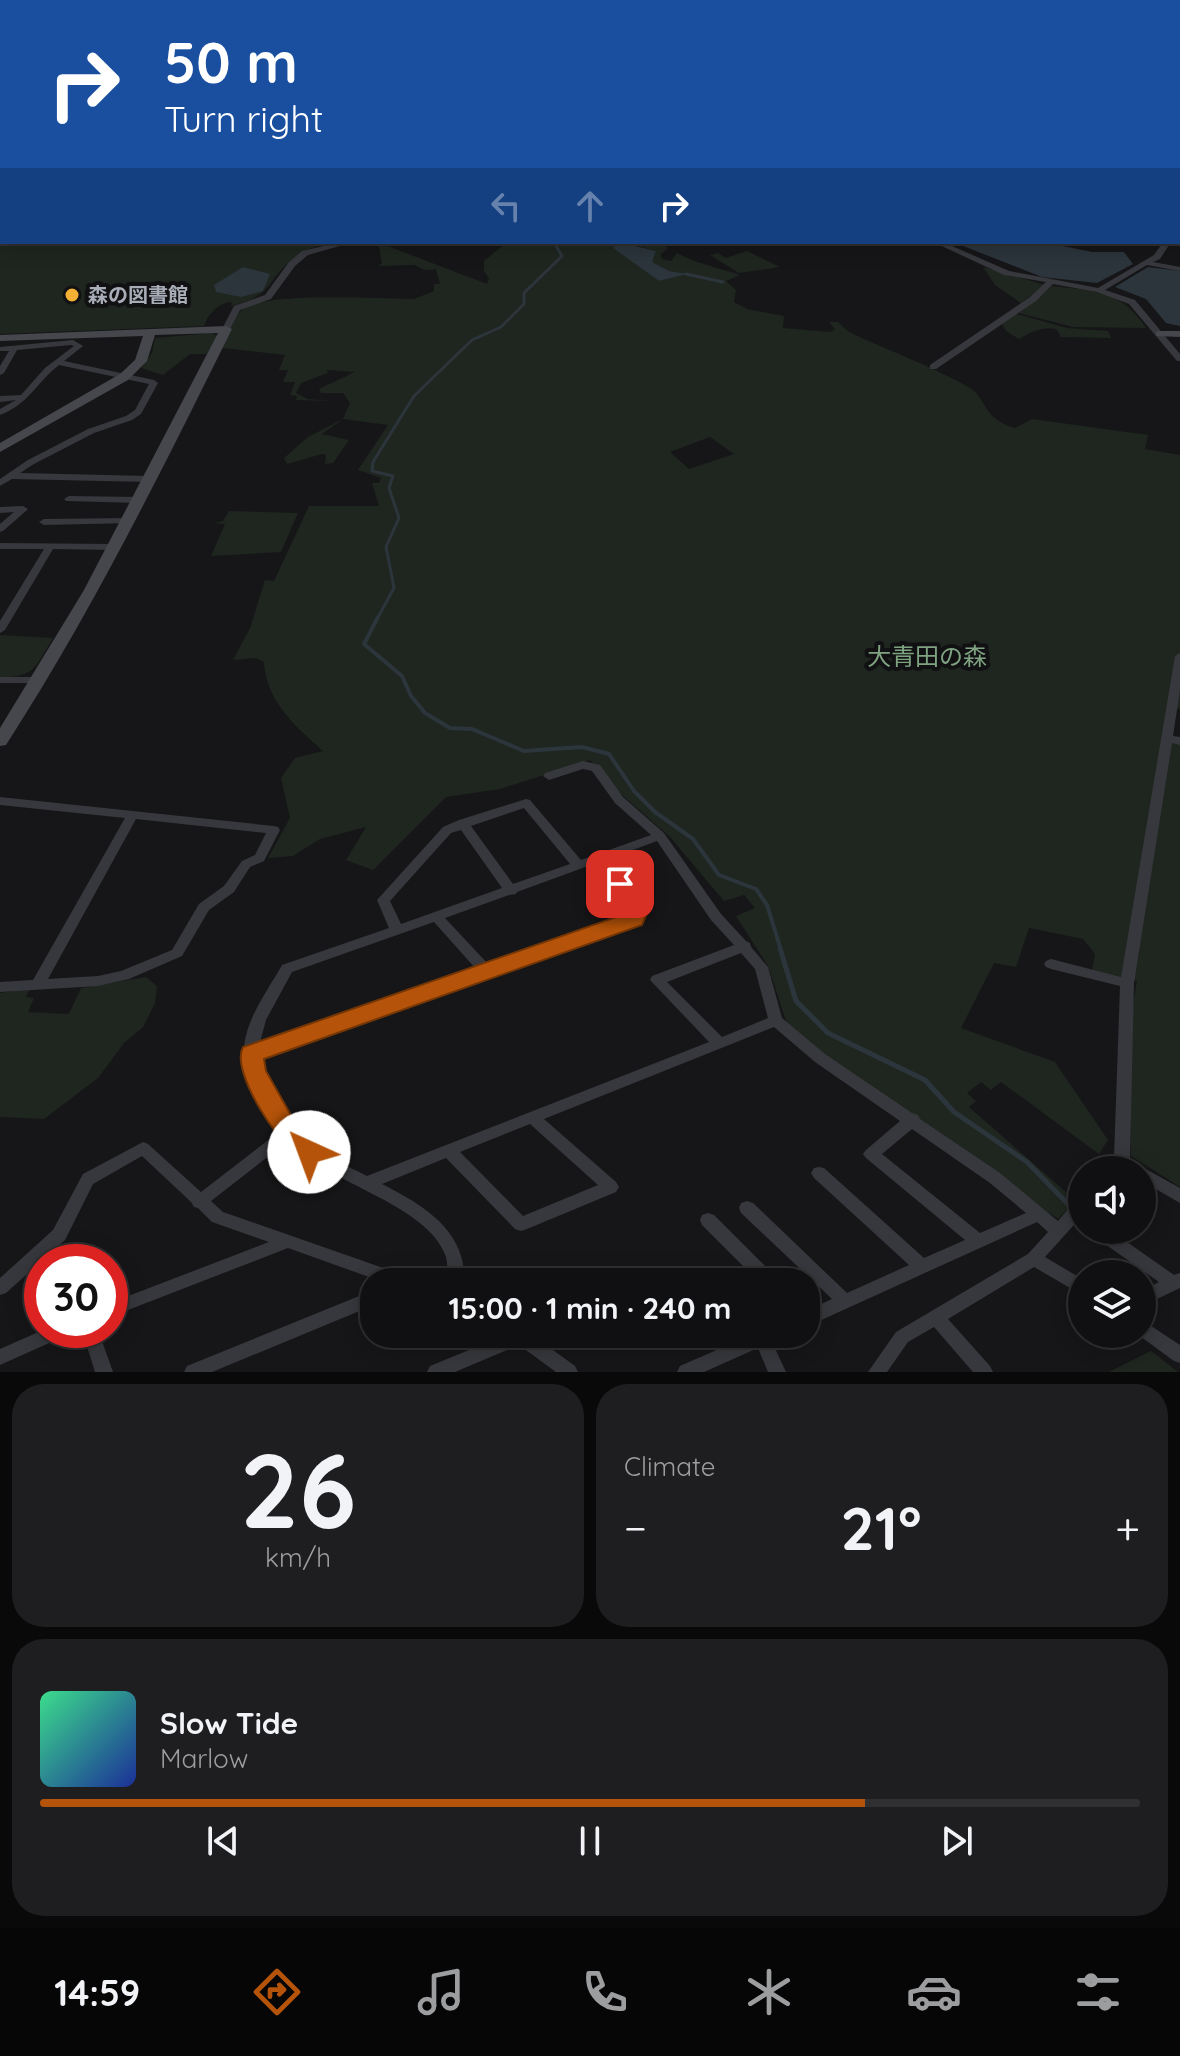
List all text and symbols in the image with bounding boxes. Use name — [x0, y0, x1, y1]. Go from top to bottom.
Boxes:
text: 50 m — [164, 27, 298, 97]
icon: right — [32, 32, 136, 136]
text: Turn right — [164, 96, 323, 141]
icon: left — [484, 184, 528, 228]
icon: ahead — [568, 184, 612, 228]
icon: right — [652, 184, 696, 228]
place label: 森の図書館 — [88, 282, 188, 307]
marker: 森の図書館 — [63, 286, 81, 304]
park label: 大青田の森 — [867, 641, 987, 671]
pin — [586, 850, 654, 918]
icon: arrive — [598, 862, 642, 906]
position arrow — [267, 1110, 351, 1194]
map controls — [1068, 1156, 1156, 1348]
button: sound — [1068, 1156, 1156, 1244]
speed limit sign: 30 — [24, 1244, 128, 1348]
button: layers — [1068, 1260, 1156, 1348]
text: 15:00 · 1 min · 240 m — [449, 1289, 731, 1327]
text: 26 — [240, 1424, 356, 1554]
text: Climate — [624, 1450, 715, 1483]
text: 21° — [841, 1490, 922, 1565]
text: − — [624, 1500, 647, 1555]
text: + — [1115, 1500, 1140, 1555]
text: km/h — [265, 1541, 331, 1574]
text: Slow Tide — [160, 1704, 298, 1742]
text: Marlow — [160, 1742, 248, 1775]
icon: previous — [201, 1819, 245, 1863]
icon: pause — [568, 1819, 612, 1863]
icon: next — [935, 1819, 979, 1863]
icon: directions — [249, 1964, 305, 2020]
icon: music — [413, 1964, 469, 2020]
icon: phone — [577, 1964, 633, 2020]
icon: climate — [741, 1964, 797, 2020]
icon: car — [906, 1964, 962, 2020]
icon: filters — [1070, 1964, 1126, 2020]
text: 14:59 — [54, 1970, 140, 2015]

